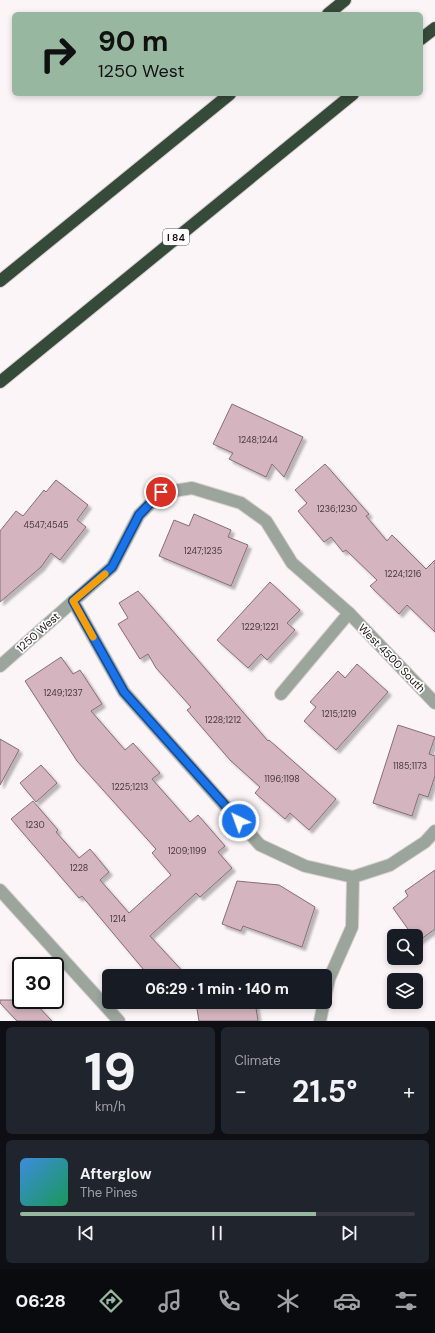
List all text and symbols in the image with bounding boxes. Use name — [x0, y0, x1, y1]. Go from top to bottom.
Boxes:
text: 90 m — [98, 23, 168, 60]
icon: right — [32, 28, 84, 80]
text: 1250 West — [98, 59, 185, 83]
road number: I 84 — [163, 229, 189, 245]
house number: 1248;1244 — [238, 434, 278, 446]
pin — [144, 475, 178, 509]
icon: arrive — [150, 481, 172, 503]
house number: 1236;1230 — [317, 503, 357, 515]
house number: 4547;4545 — [24, 519, 68, 531]
house number: 1247;1235 — [184, 545, 222, 557]
house number: 1224;1216 — [385, 568, 422, 580]
street label: 1250 West — [14, 609, 62, 655]
house number: 1229;1221 — [242, 621, 279, 633]
street label: West 4500 South — [356, 621, 428, 695]
house number: 1249;1237 — [44, 687, 83, 699]
house number: 1215;1219 — [322, 708, 357, 720]
house number: 1228;1212 — [205, 714, 241, 726]
house number: 1185;1173 — [393, 760, 427, 772]
house number: 1196;1198 — [264, 773, 300, 785]
house number: 1225;1213 — [112, 781, 148, 793]
position arrow — [218, 800, 260, 842]
house number: 1230 — [25, 819, 45, 831]
house number: 1209;1199 — [168, 845, 207, 857]
house number: 1228 — [70, 862, 88, 874]
house number: 1214 — [110, 913, 127, 925]
map controls — [387, 929, 423, 1009]
button: search — [387, 929, 423, 965]
speed limit sign: 30 — [12, 957, 64, 1009]
button: layers — [387, 973, 423, 1009]
text: 06:29 · 1 min · 140 m — [145, 979, 289, 999]
text: 19 — [84, 1038, 136, 1106]
text: Climate — [235, 1052, 281, 1069]
text: 21.5° — [292, 1072, 357, 1111]
text: − — [235, 1077, 247, 1106]
text: + — [403, 1077, 415, 1106]
text: km/h — [95, 1098, 126, 1115]
text: Afterglow — [80, 1164, 152, 1184]
text: The Pines — [80, 1184, 138, 1201]
icon: previous — [75, 1222, 97, 1244]
icon: pause — [206, 1222, 228, 1244]
icon: next — [338, 1222, 360, 1244]
icon: directions — [97, 1287, 125, 1315]
icon: music — [156, 1287, 184, 1315]
icon: phone — [215, 1287, 243, 1315]
icon: climate — [274, 1287, 302, 1315]
icon: car — [333, 1287, 361, 1315]
icon: filters — [392, 1287, 420, 1315]
text: 06:28 — [15, 1289, 66, 1313]

